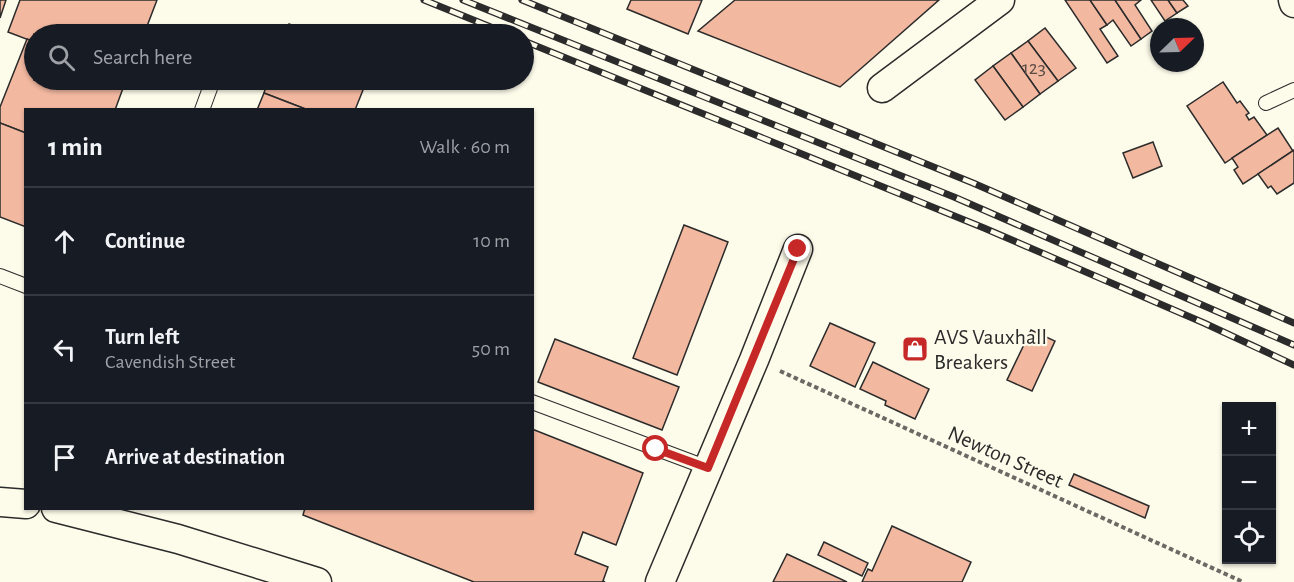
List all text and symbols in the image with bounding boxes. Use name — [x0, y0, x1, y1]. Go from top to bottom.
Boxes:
north arrow — [1150, 18, 1204, 72]
search box — [24, 24, 534, 90]
icon: search — [45, 41, 78, 74]
text: Search here — [93, 46, 192, 68]
house number: 123 — [1022, 58, 1046, 78]
text: 1 min — [48, 134, 103, 160]
text: Walk · 60 m — [419, 137, 510, 157]
icon: ahead — [48, 225, 81, 258]
text: Continue — [105, 230, 185, 252]
text: 10 m — [473, 231, 510, 251]
route end — [784, 235, 810, 261]
text: Turn left — [105, 326, 179, 348]
place label: AVS Vauxhall Breakers — [934, 326, 1047, 373]
icon: left — [48, 333, 81, 366]
shop icon: AVS Vauxhall Breakers — [900, 334, 930, 364]
text: 50 m — [472, 339, 510, 359]
text: Cavendish Street — [105, 352, 235, 372]
map controls — [1222, 402, 1276, 564]
button: + — [1222, 402, 1276, 456]
street label: Newton Street — [945, 422, 1067, 492]
route start — [642, 435, 668, 461]
icon: arrive — [48, 441, 81, 474]
text: Arrive at destination — [105, 446, 285, 468]
button: − — [1222, 456, 1276, 510]
button: locate — [1222, 510, 1276, 564]

